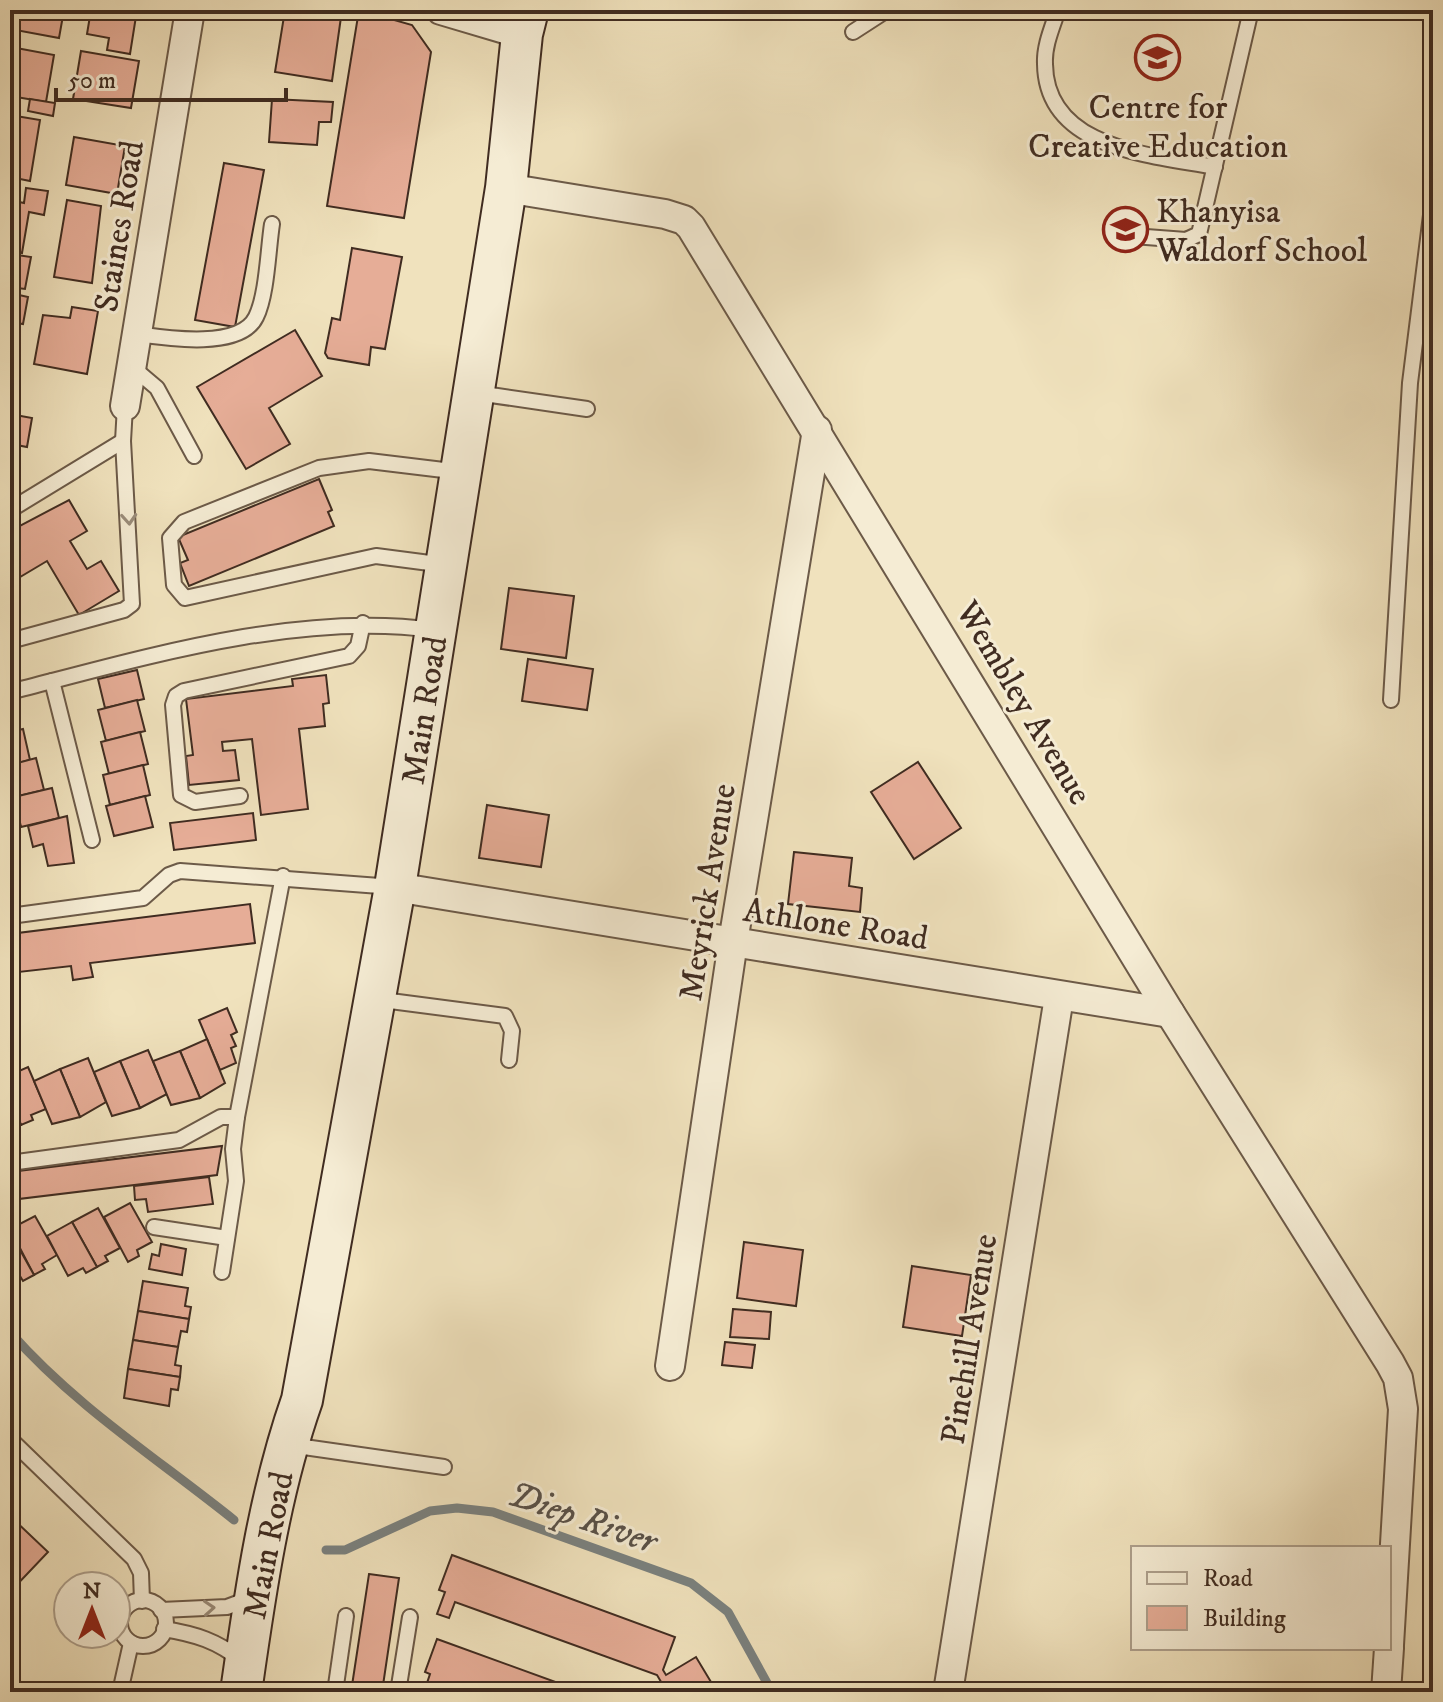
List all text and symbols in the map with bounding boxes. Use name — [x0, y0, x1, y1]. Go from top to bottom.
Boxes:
school or university icon: Centre for Creative Education — [1134, 34, 1182, 82]
scale bar — [56, 52, 286, 102]
text: 50 m — [68, 66, 116, 96]
place label: Centre for Creative Education — [1028, 87, 1288, 168]
street label: Staines Road — [86, 138, 154, 315]
place label: Khanyisa Waldorf School — [1155, 191, 1368, 272]
school or university icon: Khanyisa Waldorf School — [1101, 206, 1149, 254]
one-way arrow — [120, 513, 137, 526]
street label: Wembley Avenue — [945, 593, 1101, 813]
street label: Main Road — [393, 633, 457, 788]
street label: Meyrick Avenue — [670, 781, 746, 1004]
street label: Athlone Road — [740, 890, 931, 960]
street label: Pinehill Avenue — [933, 1231, 1007, 1448]
street label: Main Road — [234, 1468, 304, 1623]
water label: Diep River — [502, 1472, 665, 1566]
legend — [1131, 1546, 1391, 1650]
text: Road — [1203, 1564, 1253, 1594]
north arrow — [52, 1570, 132, 1650]
text: N — [83, 1578, 101, 1605]
one-way arrow — [203, 1600, 216, 1617]
text: Building — [1203, 1604, 1286, 1634]

